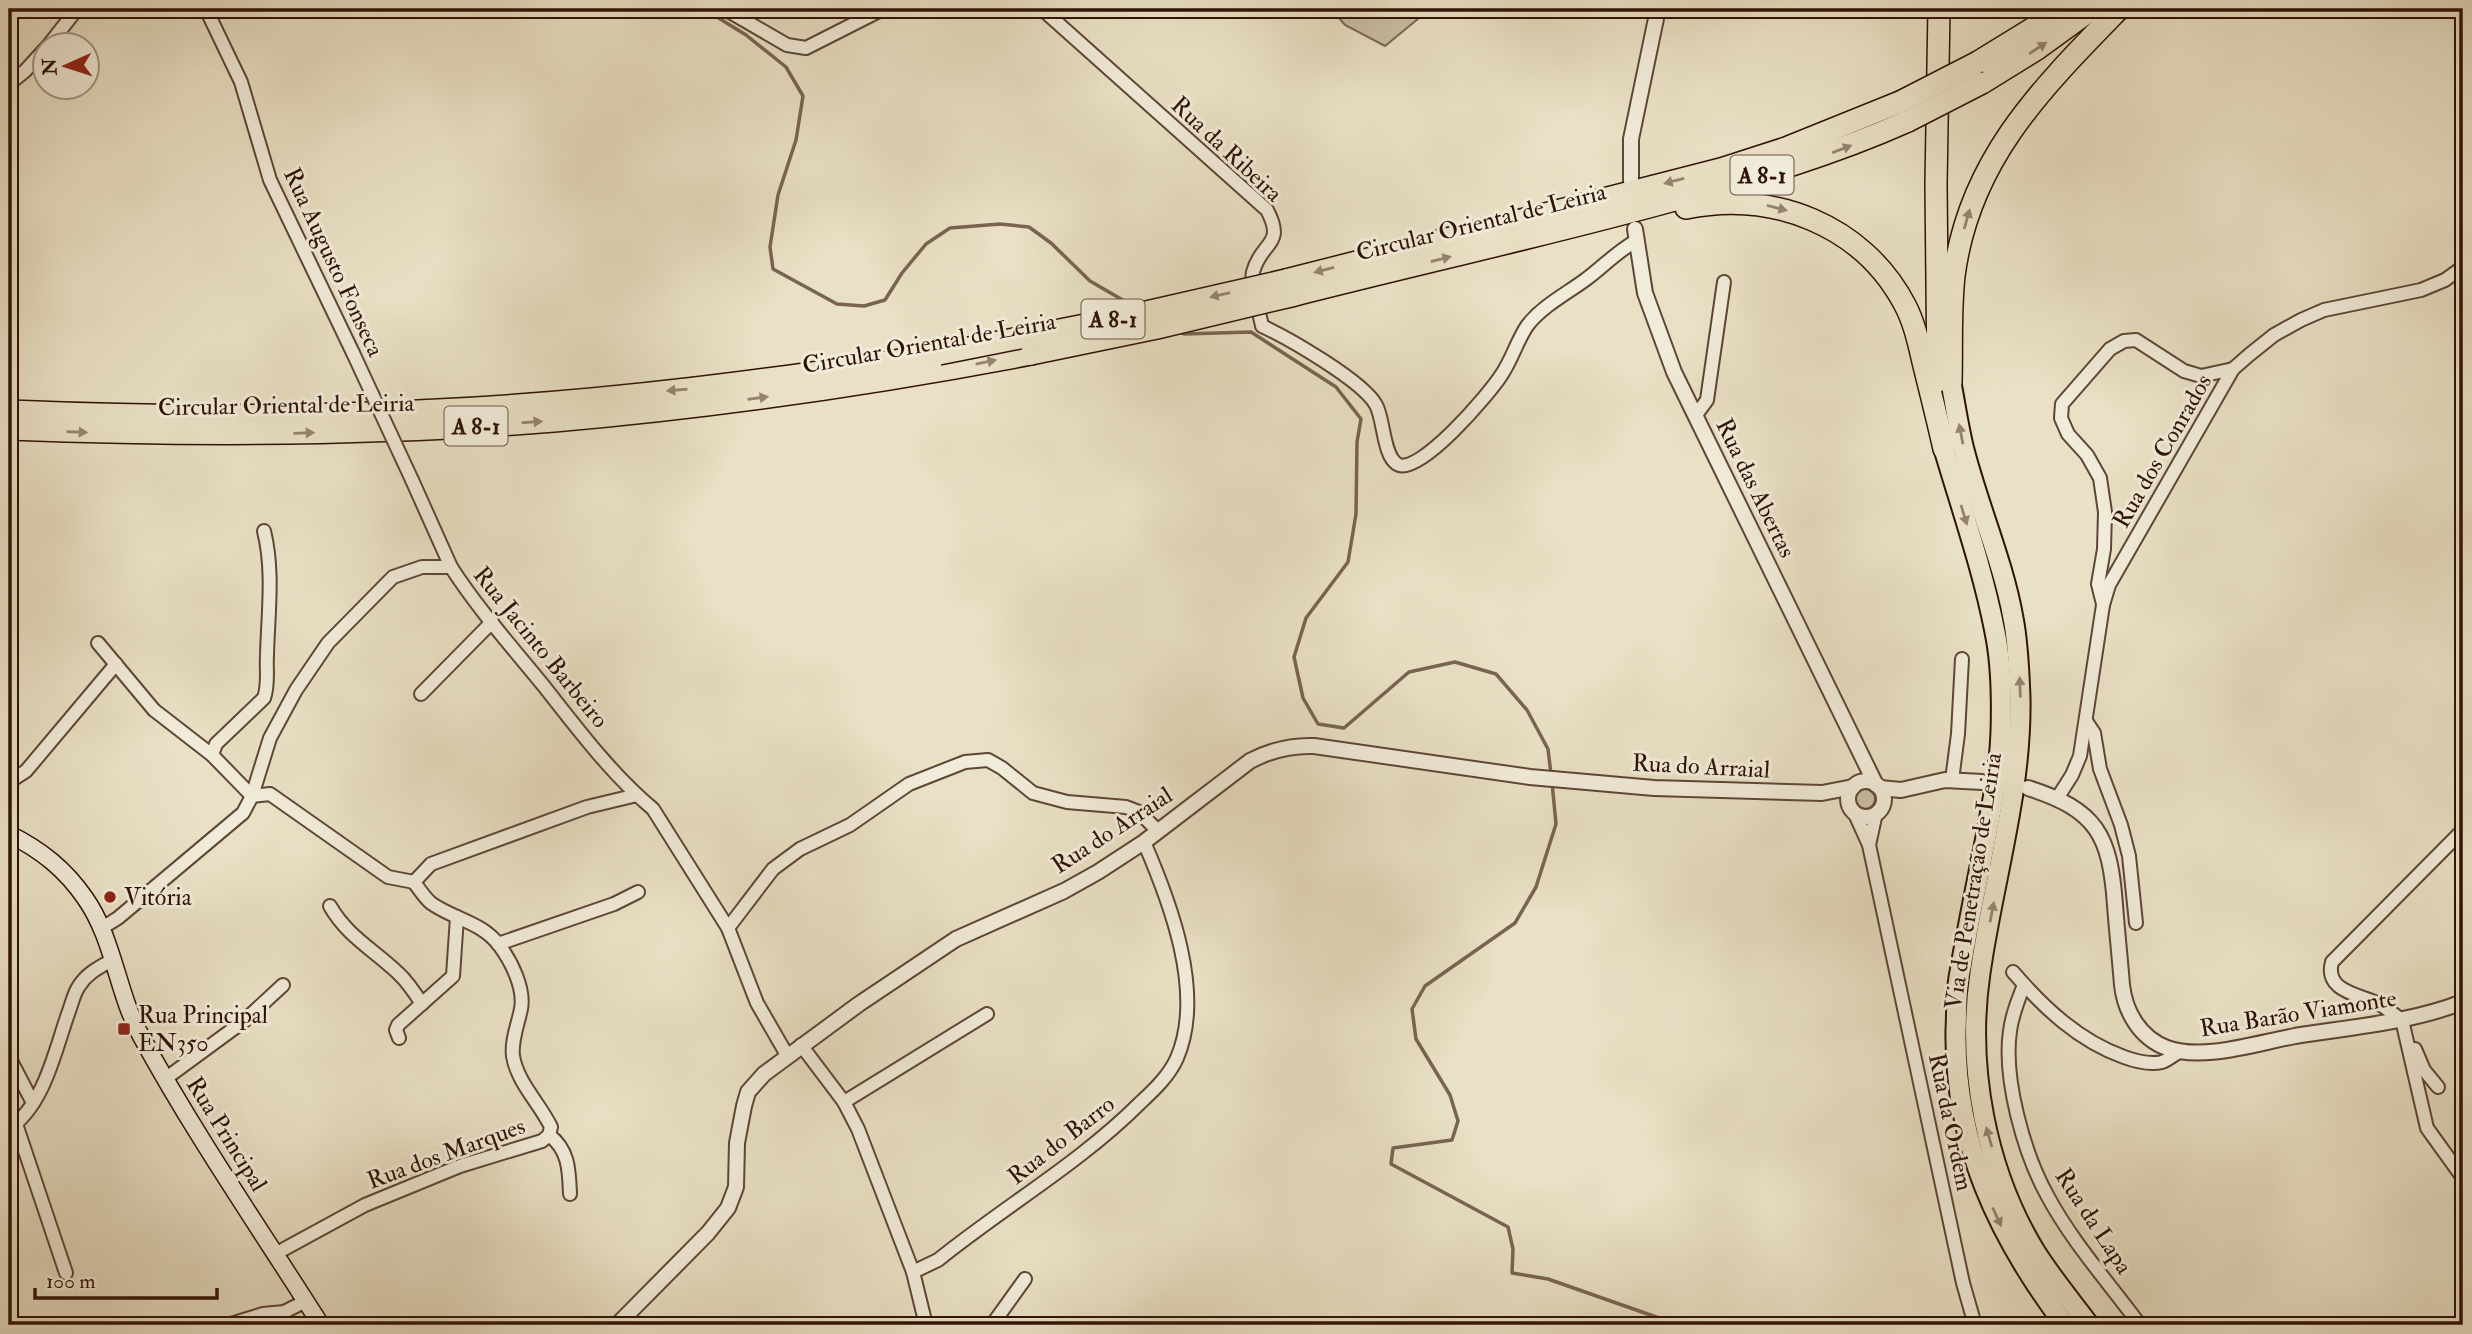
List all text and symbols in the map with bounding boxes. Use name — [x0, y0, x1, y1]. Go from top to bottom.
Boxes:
north arrow — [32, 32, 102, 102]
one-way arrow — [2028, 41, 2048, 54]
text: N — [38, 57, 63, 77]
street label: Rua da Ribeira — [1164, 90, 1290, 210]
one-way arrow — [1831, 143, 1852, 154]
road number: A 8-1 — [1730, 156, 1794, 194]
street label: Rua Augusto Fonseca — [276, 163, 391, 363]
street label: Circular Oriental de Leiria — [1353, 176, 1610, 269]
one-way arrow — [1663, 176, 1685, 187]
one-way arrow — [1766, 203, 1788, 214]
one-way arrow — [1962, 208, 1972, 229]
one-way arrow — [1430, 253, 1452, 264]
one-way arrow — [1312, 265, 1334, 276]
one-way arrow — [1209, 290, 1231, 301]
road number: A 8-1 — [1082, 300, 1144, 338]
street label: Circular Oriental de Leiria — [800, 306, 1059, 381]
one-way arrow — [975, 357, 997, 368]
street label: Rua dos Conrados — [2106, 369, 2219, 534]
one-way arrow — [666, 385, 688, 396]
street label: Circular Oriental de Leiria — [157, 388, 416, 423]
one-way arrow — [747, 392, 769, 403]
road number: A 8-1 — [444, 406, 508, 446]
street label: Rua das Abertas — [1708, 414, 1803, 563]
one-way arrow — [521, 416, 543, 427]
one-way arrow — [1955, 423, 1966, 445]
one-way arrow — [66, 426, 88, 437]
one-way arrow — [294, 428, 316, 439]
one-way arrow — [1959, 504, 1969, 525]
street label: Rua Jacinto Barbeiro — [466, 560, 615, 734]
one-way arrow — [2014, 676, 2025, 698]
street label: Rua do Arraial — [1631, 747, 1771, 786]
street label: Via de Penetração de Leiria — [1938, 749, 2009, 1012]
street label: Rua do Arraial — [1046, 780, 1179, 881]
place label: Vitória — [124, 882, 193, 913]
marker: Vitória — [102, 889, 118, 905]
one-way arrow — [1986, 901, 1997, 923]
street label: Rua Barão Viamonte — [2198, 983, 2399, 1044]
place label: Rua Principal EN350 — [138, 1000, 268, 1059]
marker: Rua Principal EN350 — [116, 1021, 132, 1037]
street label: Rua da Ordem — [1921, 1051, 1980, 1194]
street label: Rua Principal — [179, 1071, 274, 1198]
street label: Rua do Barro — [1001, 1089, 1121, 1192]
street label: Rua dos Marques — [363, 1111, 529, 1196]
one-way arrow — [1984, 1126, 1994, 1147]
street label: Rua da Lapa — [2048, 1162, 2140, 1281]
one-way arrow — [1991, 1207, 2003, 1227]
scale bar — [35, 1257, 217, 1301]
text: 100 m — [46, 1268, 96, 1295]

